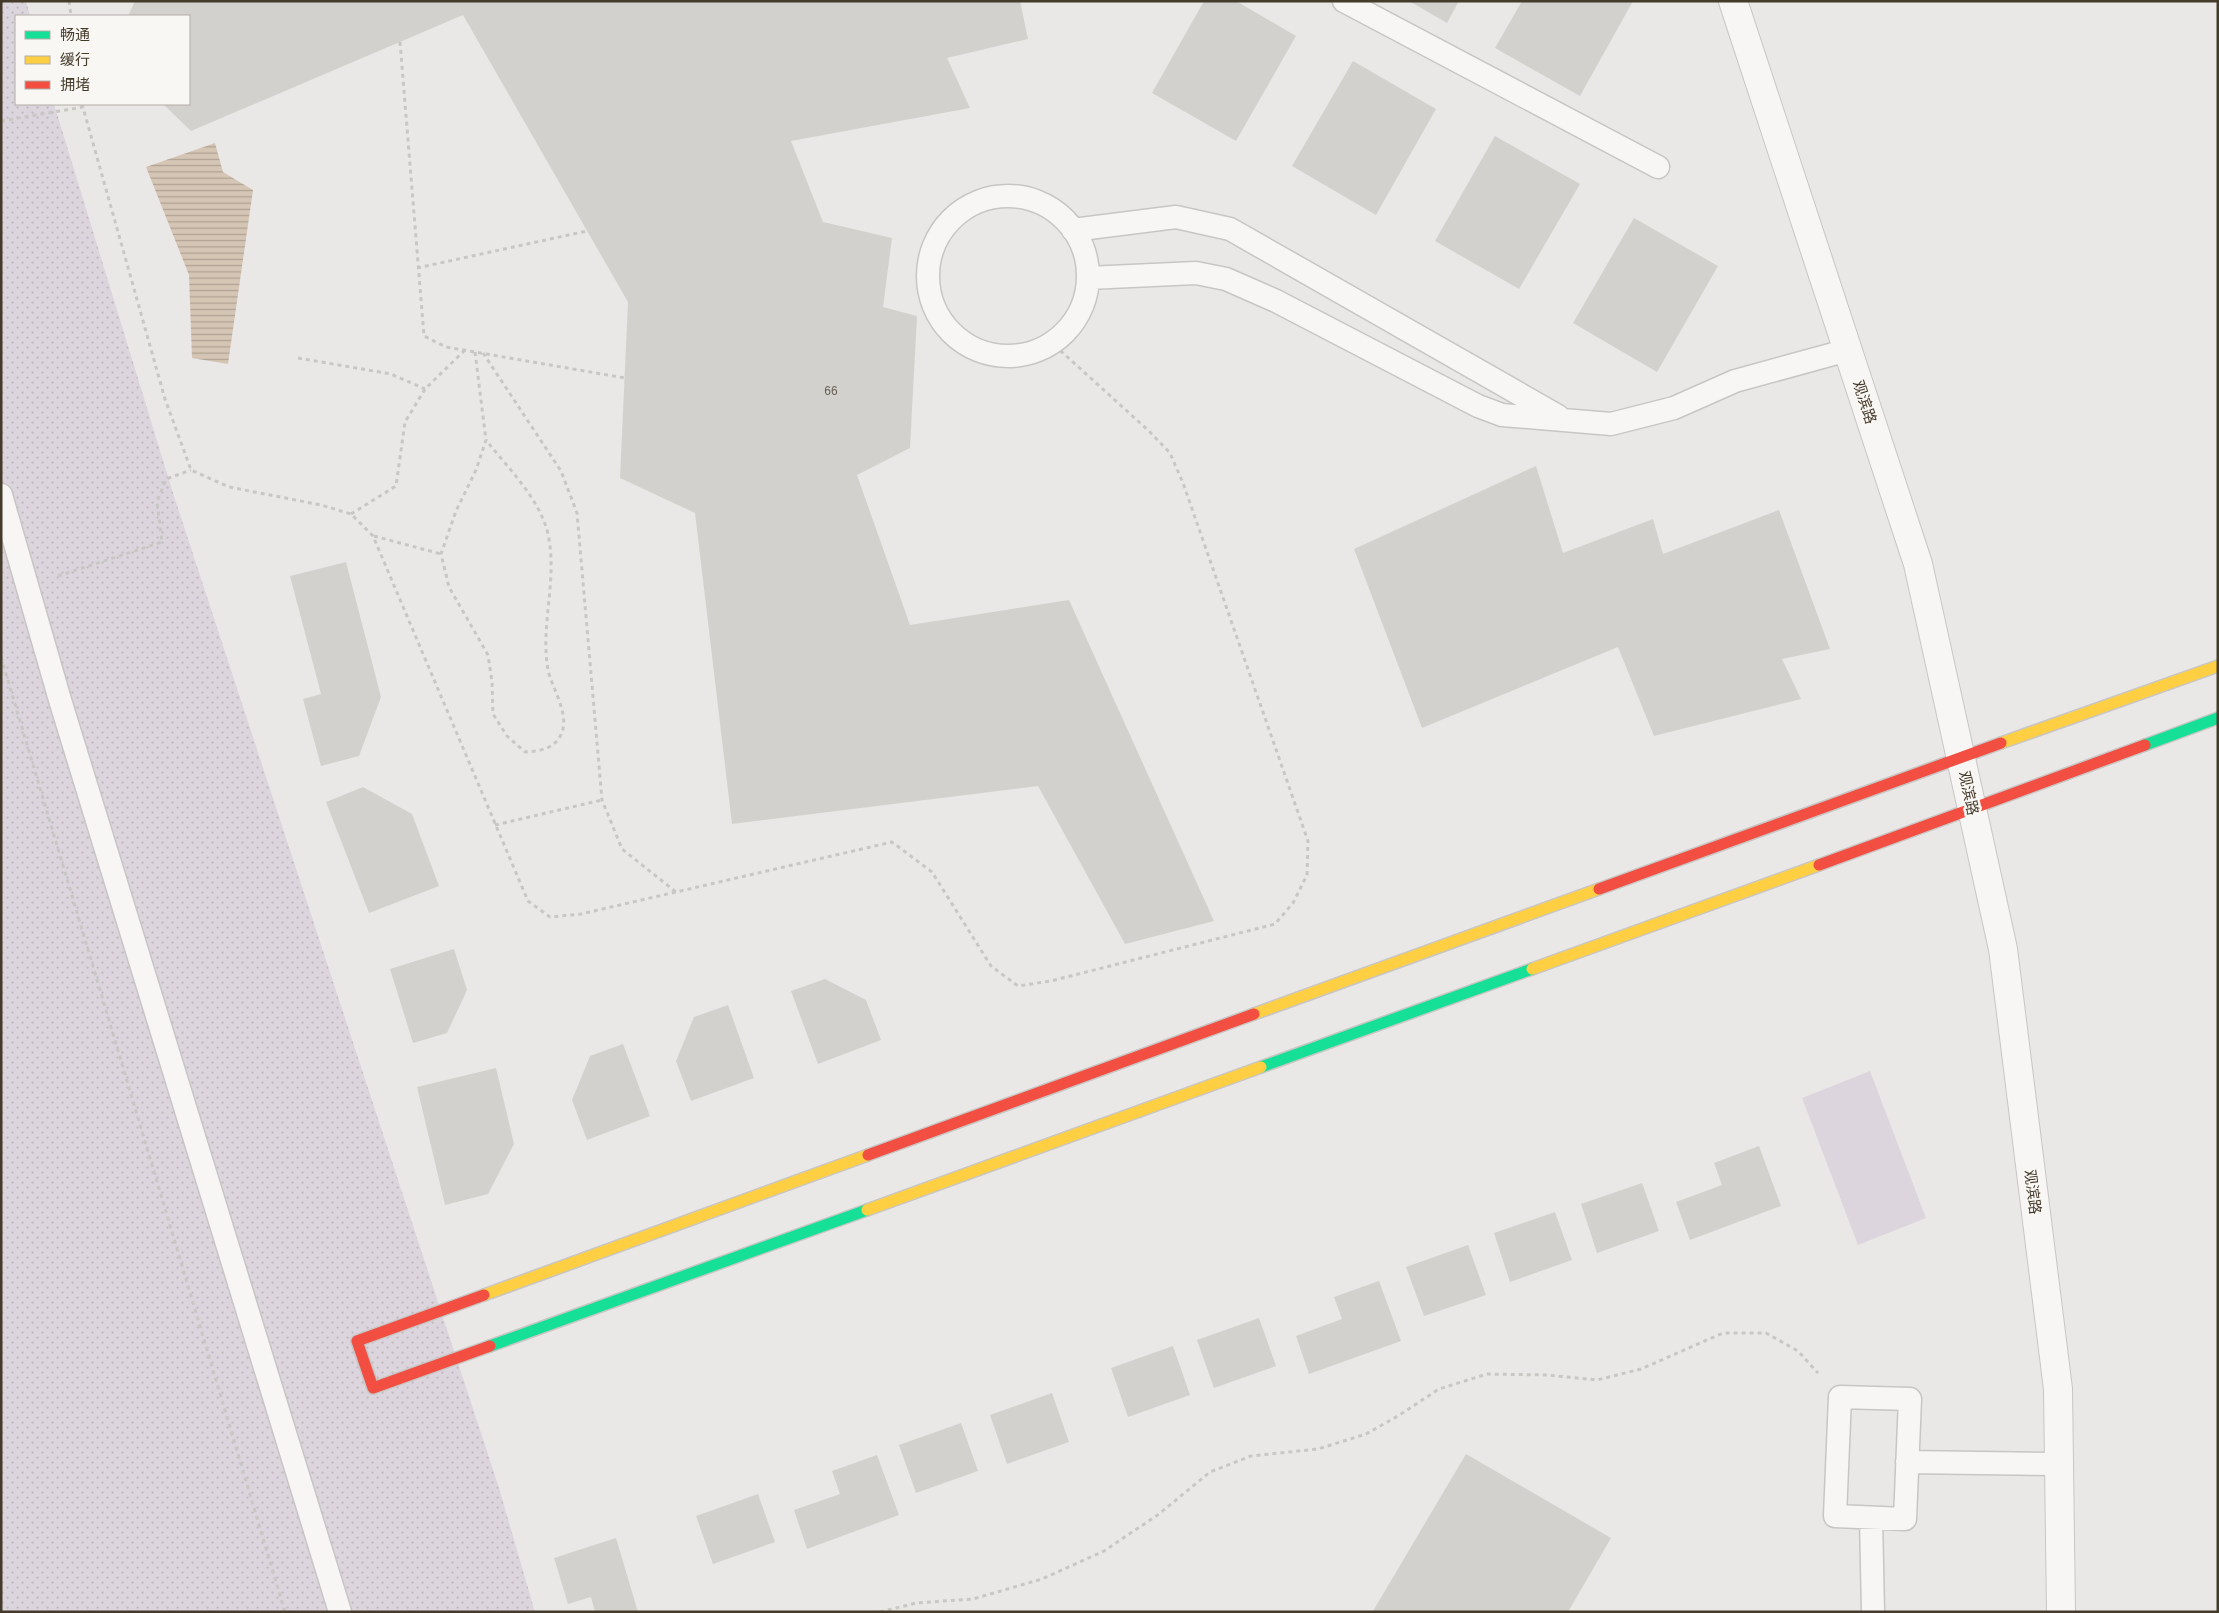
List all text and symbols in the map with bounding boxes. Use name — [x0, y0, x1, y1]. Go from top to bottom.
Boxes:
legend — [15, 15, 190, 105]
text: 畅通 — [60, 26, 90, 43]
text: 缓行 — [60, 51, 90, 68]
text: 拥堵 — [60, 76, 90, 93]
street label: 观滨路 — [1850, 378, 1880, 426]
house number: 66 — [824, 384, 838, 398]
street label: 观滨路 — [1956, 769, 1982, 817]
street label: 观滨路 — [2022, 1169, 2044, 1215]

